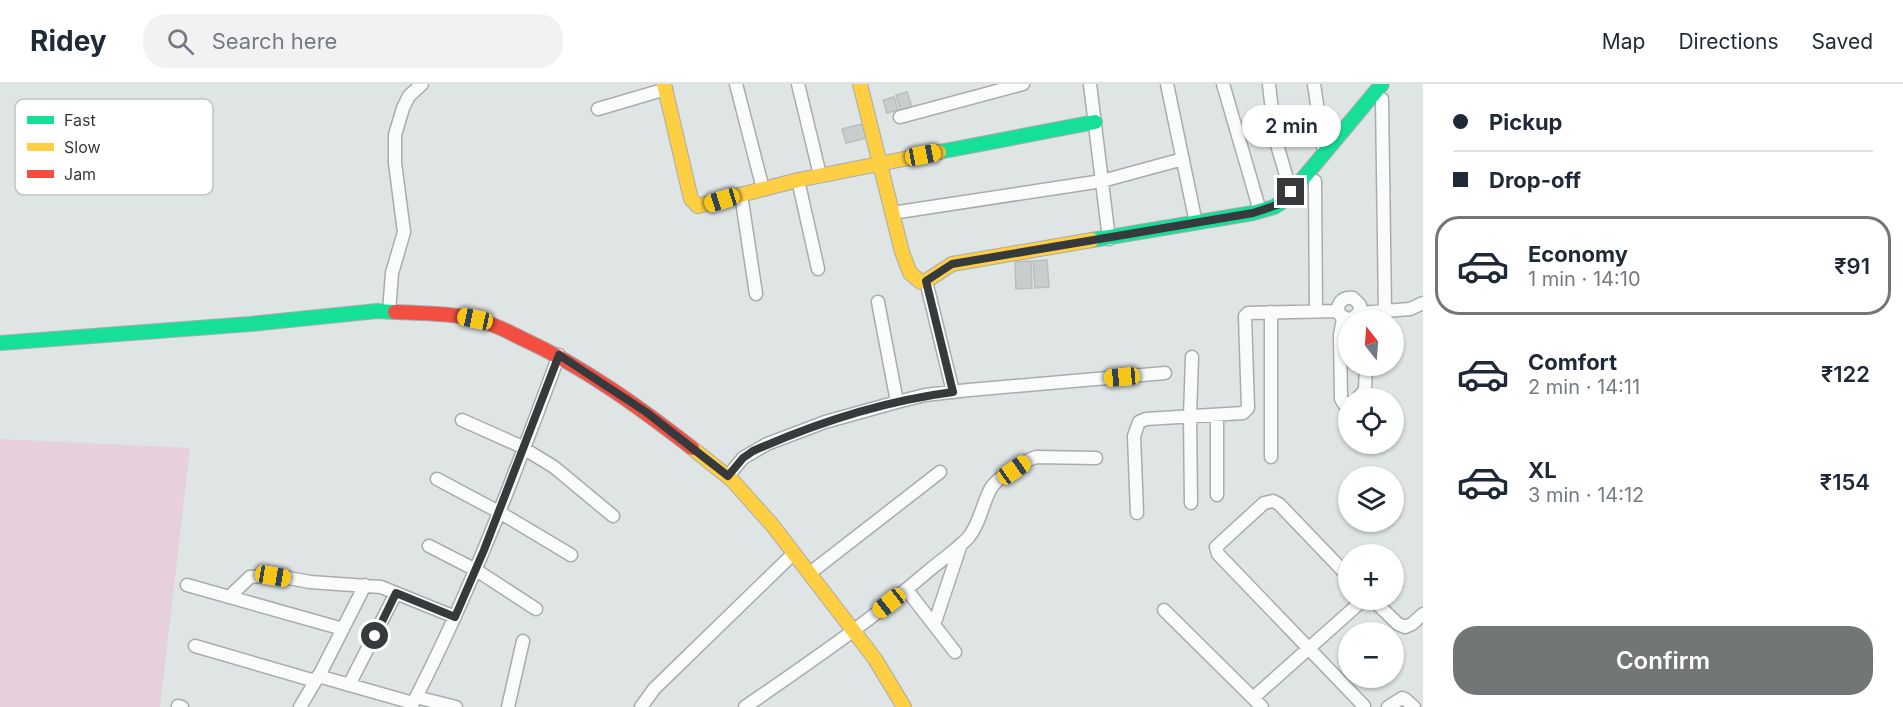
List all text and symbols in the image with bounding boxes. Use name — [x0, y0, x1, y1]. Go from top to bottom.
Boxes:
search box — [143, 14, 563, 68]
text: Ridey — [30, 24, 107, 58]
icon: search — [164, 25, 197, 58]
text: Search here — [212, 28, 337, 54]
text: Map — [1602, 29, 1645, 54]
text: Directions — [1678, 29, 1779, 54]
text: Saved — [1812, 29, 1873, 54]
legend — [15, 99, 213, 195]
callout: 2 min — [1242, 105, 1340, 147]
text: Pickup — [1489, 109, 1563, 135]
text: Fast — [64, 110, 96, 130]
text: 2 min — [1265, 114, 1318, 138]
text: Slow — [64, 137, 101, 157]
car — [904, 143, 942, 167]
text: Jam — [64, 164, 96, 184]
text: Drop-off — [1489, 167, 1581, 193]
route end — [1277, 178, 1304, 205]
car — [702, 186, 742, 214]
icon: car — [1456, 239, 1510, 293]
text: Economy — [1528, 241, 1628, 267]
text: ₹91 — [1834, 253, 1870, 279]
text: 1 min · 14:10 — [1528, 267, 1641, 291]
car — [456, 306, 494, 332]
north arrow — [1338, 310, 1404, 376]
map controls — [1338, 310, 1404, 688]
icon: car — [1456, 347, 1510, 401]
text: Comfort — [1528, 349, 1617, 375]
text: ₹122 — [1821, 361, 1870, 387]
car — [1103, 366, 1141, 388]
text: 2 min · 14:11 — [1528, 375, 1640, 399]
button: locate — [1338, 388, 1404, 454]
car — [994, 452, 1034, 488]
icon: car — [1456, 455, 1510, 509]
text: XL — [1528, 457, 1557, 483]
button: layers — [1338, 466, 1404, 532]
text: ₹154 — [1820, 469, 1870, 495]
text: 3 min · 14:12 — [1528, 483, 1644, 507]
button: + — [1338, 544, 1404, 610]
car — [254, 564, 292, 588]
car — [869, 585, 909, 621]
route start — [361, 622, 388, 649]
button: − — [1338, 622, 1404, 688]
button: Confirm — [1453, 626, 1873, 695]

